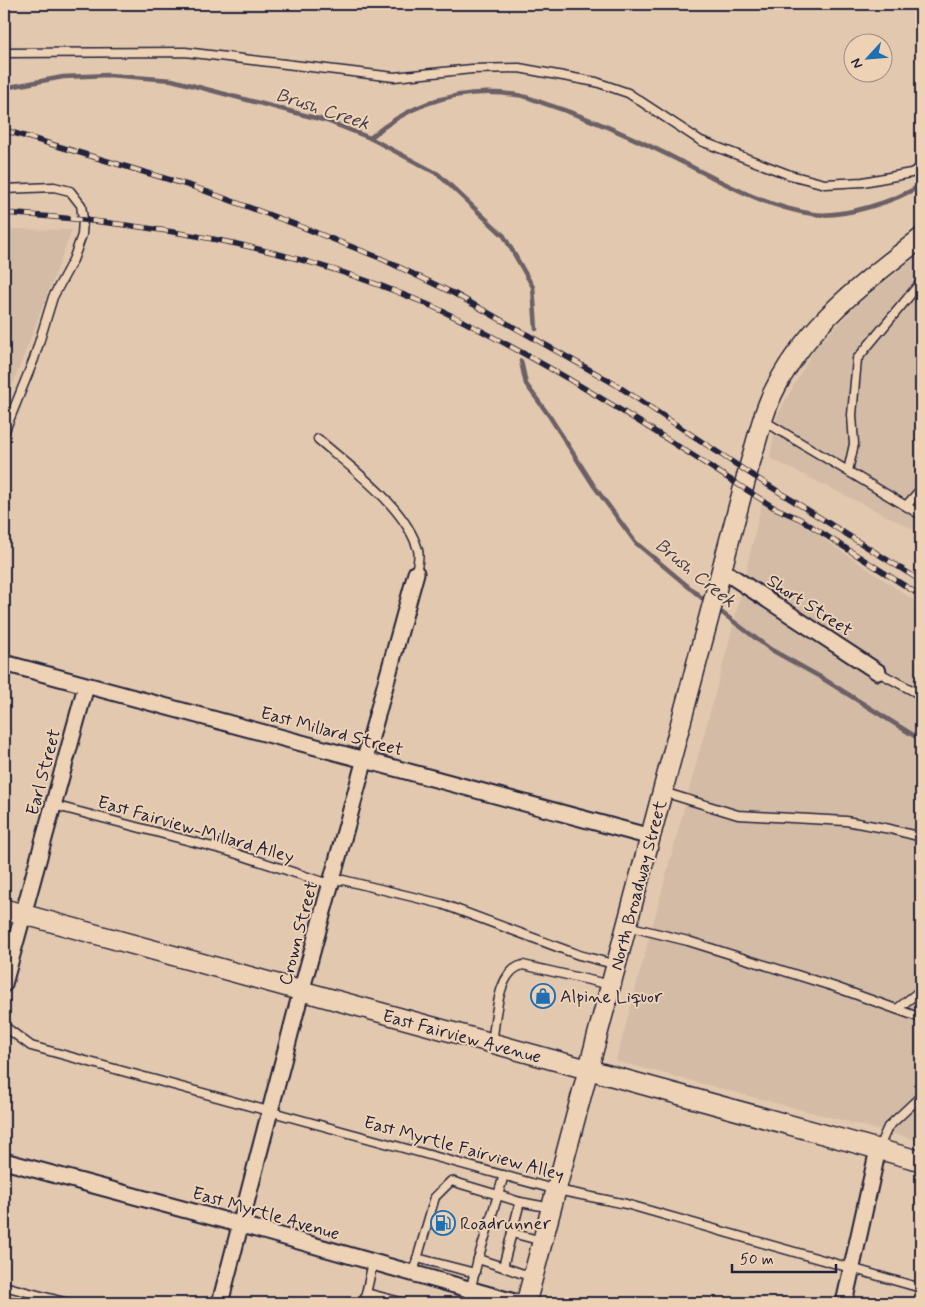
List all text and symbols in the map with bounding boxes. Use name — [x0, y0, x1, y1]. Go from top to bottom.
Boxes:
north arrow — [842, 32, 892, 82]
text: N — [847, 55, 867, 71]
water label: Brush Creek — [273, 83, 373, 136]
water label: Brush Creek — [649, 533, 741, 614]
street label: Short Street — [762, 569, 857, 642]
street label: East Millard Street — [258, 701, 406, 763]
street label: Earl Street — [21, 726, 67, 818]
street label: East Fairview-Millard Alley — [95, 790, 297, 870]
street label: North Broadway Street — [605, 797, 673, 973]
street label: Crown Street — [274, 878, 324, 988]
shop icon: Alpine Liquor — [530, 983, 556, 1009]
place label: Alpine Liquor — [560, 985, 663, 1009]
street label: East Fairview Avenue — [380, 1004, 544, 1070]
street label: East Myrtle Fairview Alley — [361, 1111, 567, 1187]
street label: East Myrtle Avenue — [189, 1181, 342, 1246]
fuel station icon: Roadrunner — [430, 1210, 456, 1236]
place label: Roadrunner — [460, 1212, 551, 1236]
scale bar — [732, 1242, 836, 1274]
text: 50 m — [740, 1250, 774, 1270]

